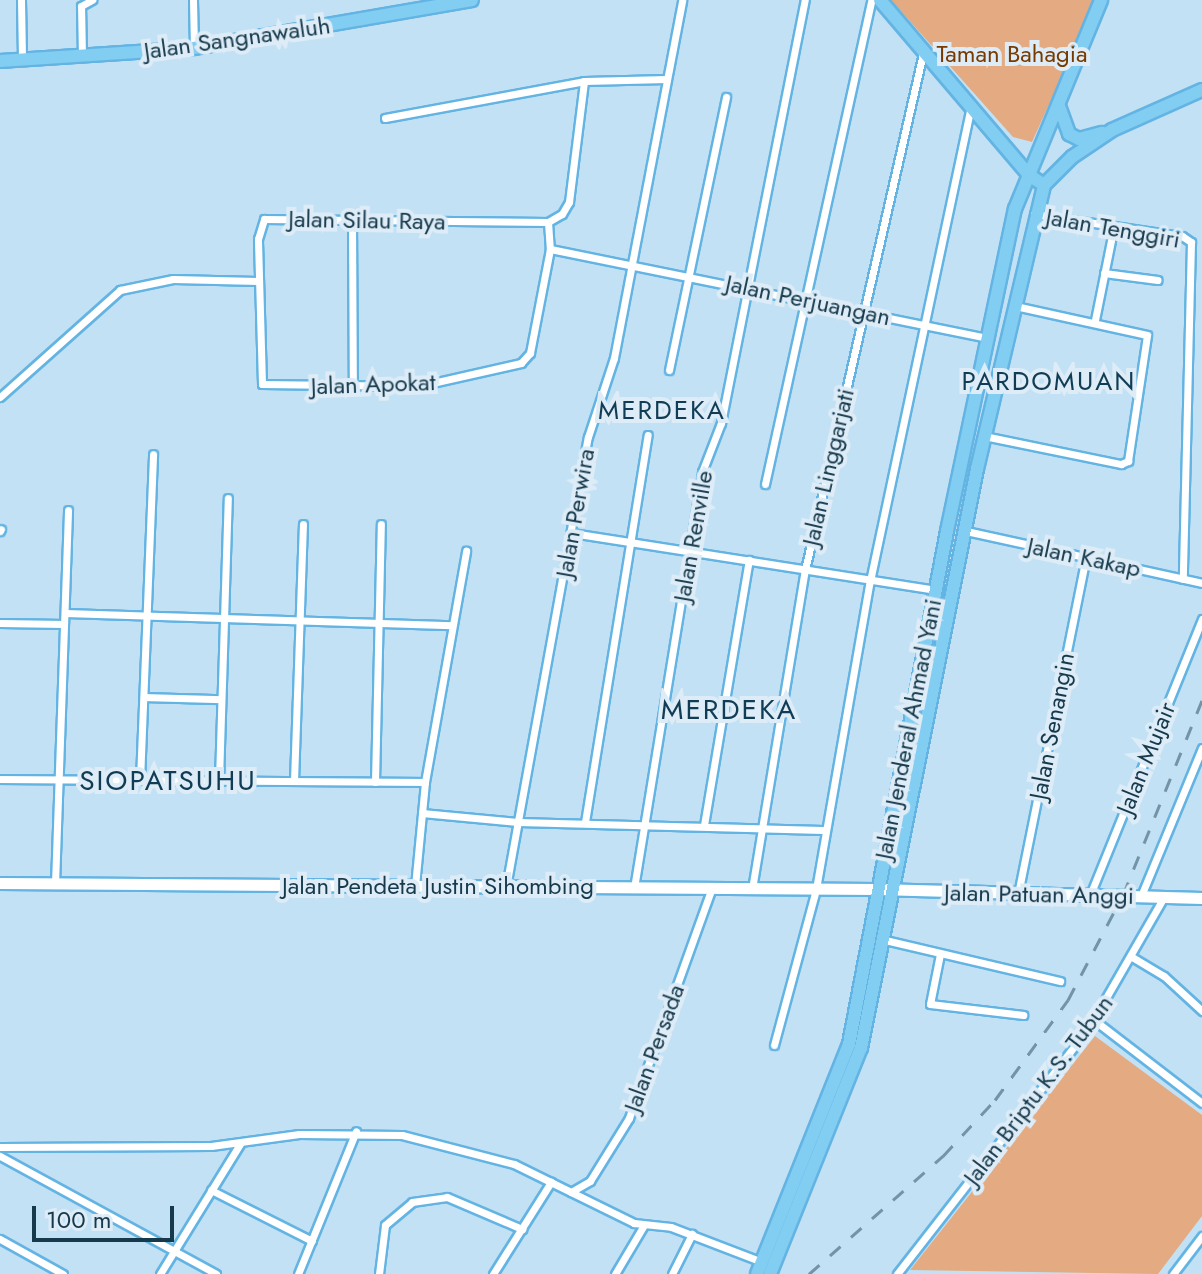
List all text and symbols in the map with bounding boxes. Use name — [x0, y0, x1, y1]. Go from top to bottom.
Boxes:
street label: Jalan Sangnawaluh — [142, 11, 332, 65]
park label: Taman Bahagia — [937, 40, 1087, 68]
street label: Jalan Tenggiri — [1044, 202, 1182, 254]
street label: Jalan Silau Raya — [288, 204, 446, 236]
street label: Jalan Perjuangan — [723, 268, 893, 332]
district label: PARDOMUAN — [961, 366, 1137, 398]
street label: Jalan Apokat — [310, 367, 436, 401]
street label: Jalan Linggarjati — [796, 386, 860, 548]
district label: MERDEKA — [598, 395, 726, 427]
street label: Jalan Perwira — [550, 446, 600, 580]
street label: Jalan Renville — [667, 468, 719, 604]
street label: Jalan Kakap — [1025, 531, 1143, 583]
street label: Jalan Jenderal Ahmad Yani — [869, 596, 947, 862]
street label: Jalan Senangin — [1024, 650, 1080, 802]
district label: MERDEKA — [661, 693, 797, 727]
street label: Jalan Mujair — [1111, 698, 1181, 818]
district label: SIOPATSUHU — [79, 764, 257, 798]
street label: Jalan Pendeta Justin Sihombing — [282, 872, 594, 900]
street label: Jalan Patuan Anggi — [944, 878, 1134, 910]
street label: Jalan Persada — [618, 980, 690, 1116]
street label: Jalan Briptu K.S. Tubun — [957, 989, 1119, 1191]
scale bar — [36, 1190, 178, 1240]
text: 100 m — [46, 1202, 112, 1237]

